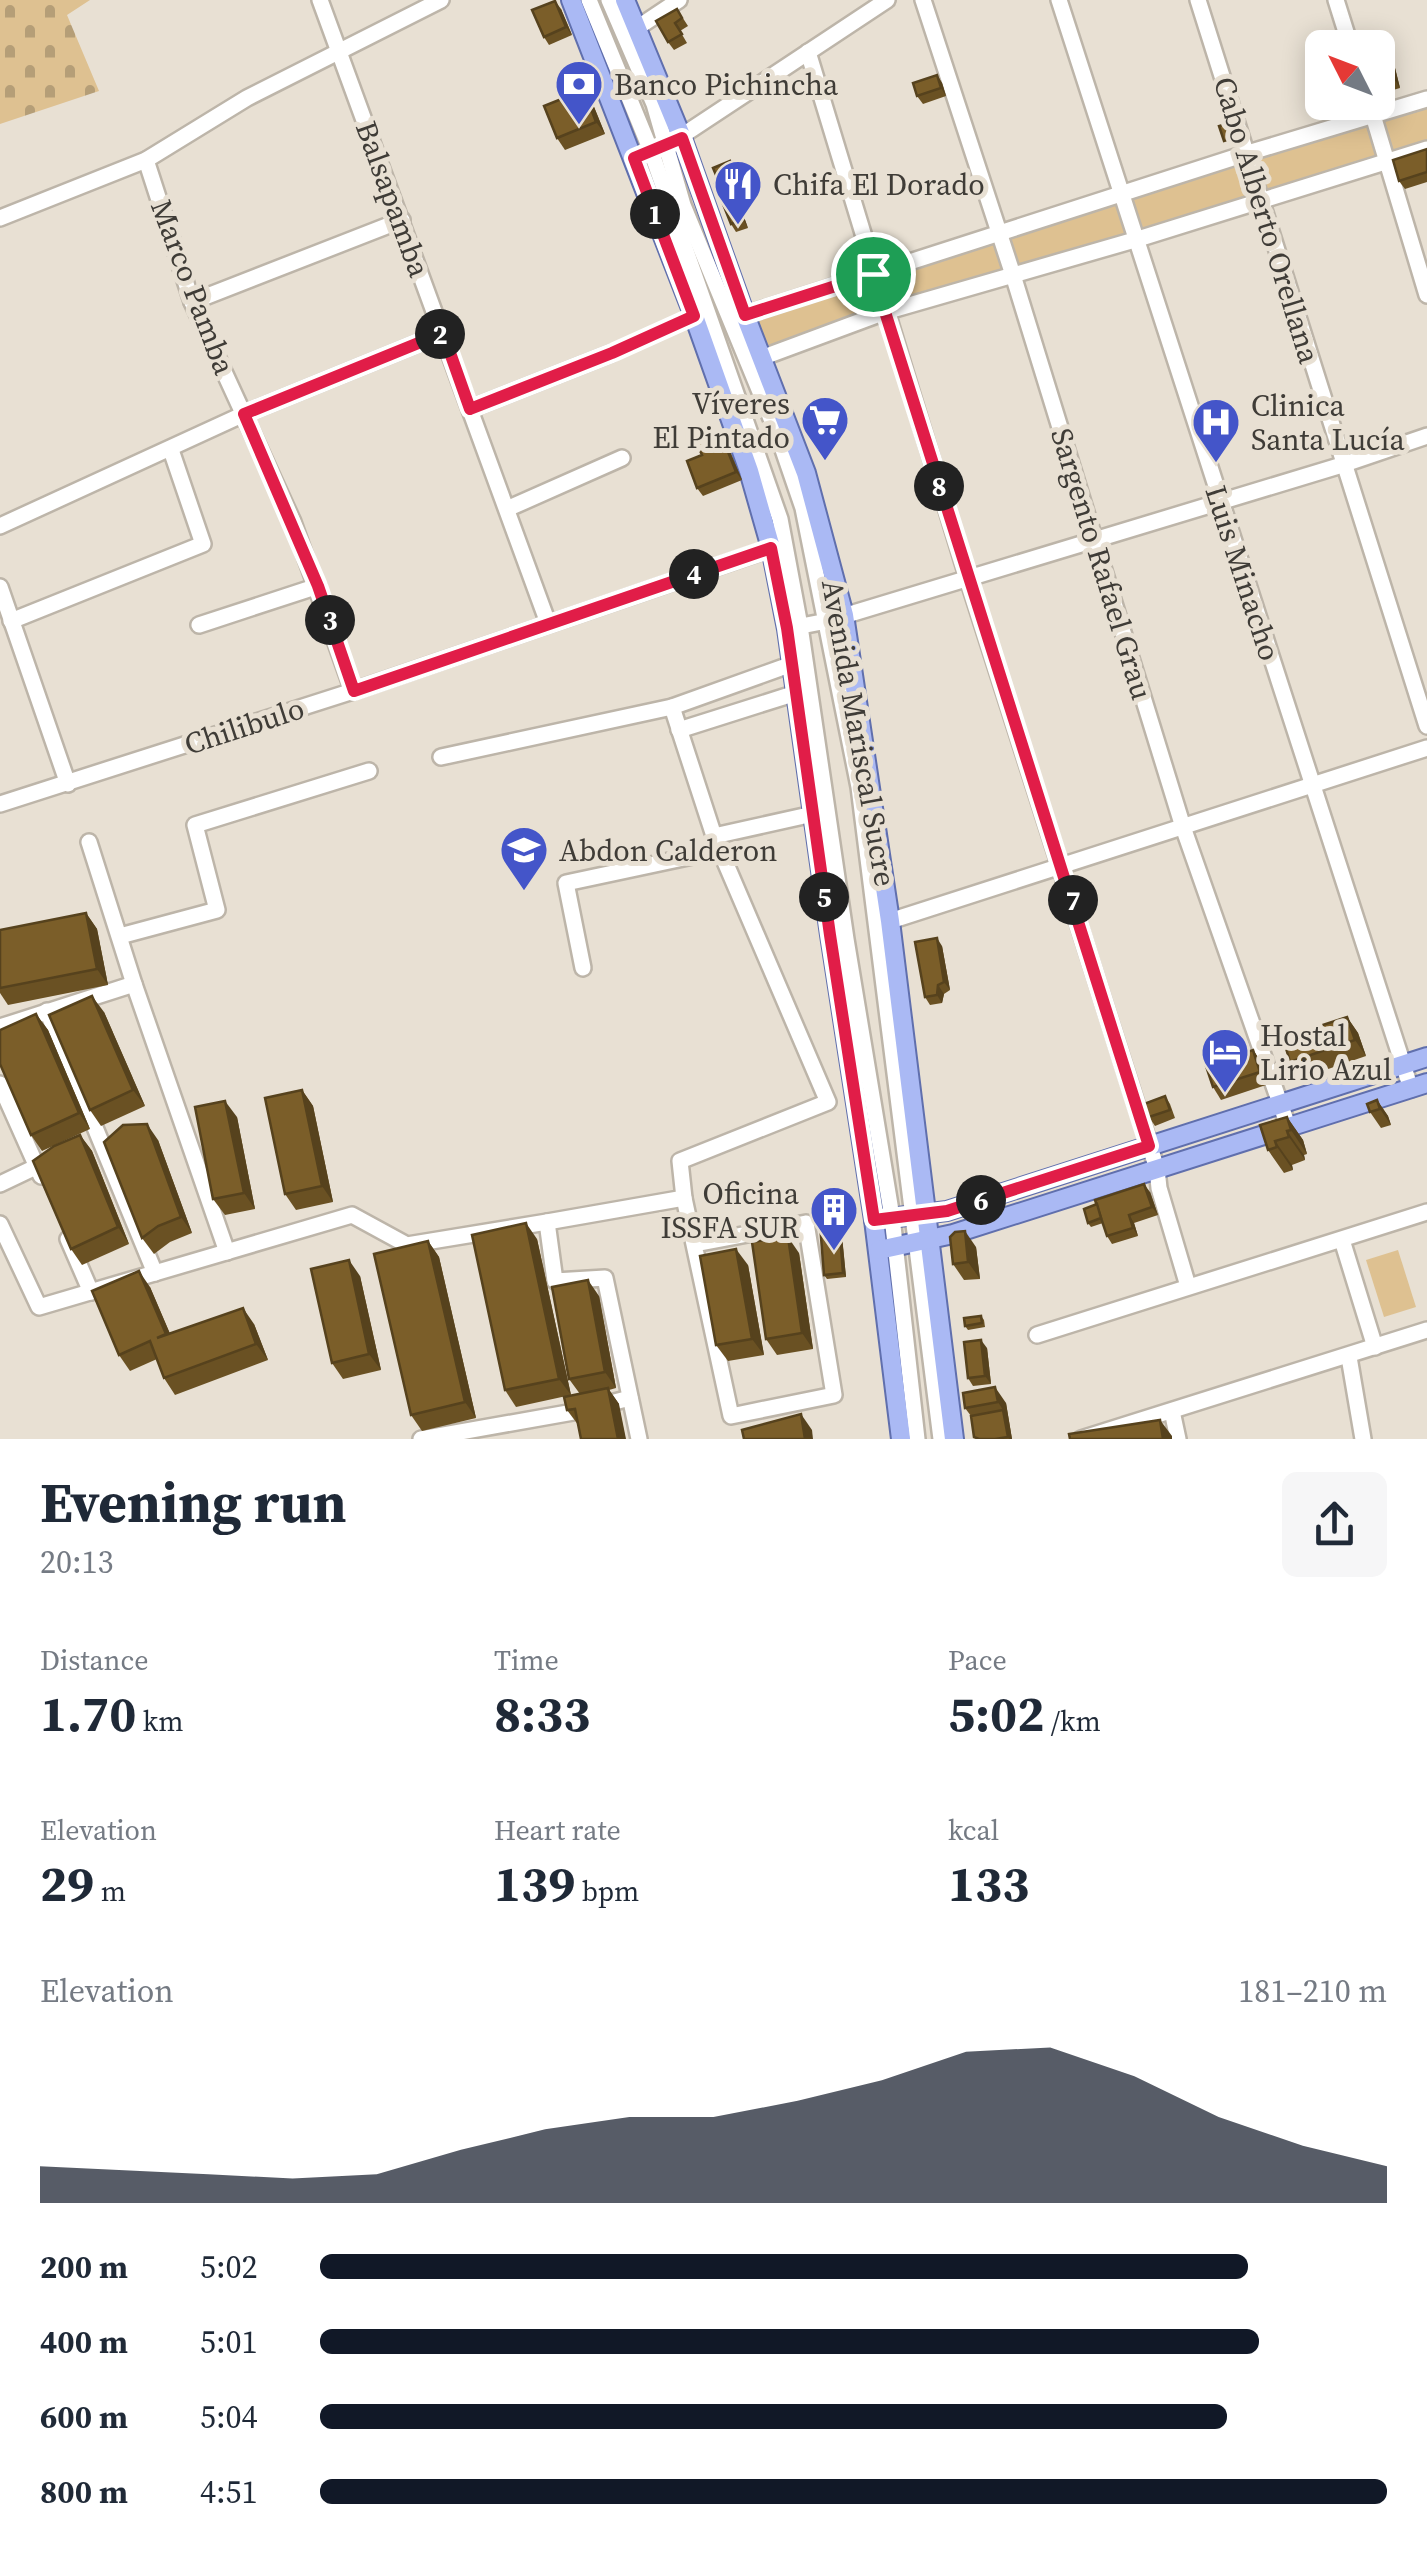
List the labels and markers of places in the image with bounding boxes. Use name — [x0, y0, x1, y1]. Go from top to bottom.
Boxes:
bank icon: Banco Pichincha — [553, 58, 605, 126]
place label: Banco Pichincha — [614, 64, 839, 105]
restaurant icon: Chifa El Dorado — [712, 158, 764, 226]
place label: Chifa El Dorado — [773, 164, 985, 205]
pin: 1 — [630, 189, 680, 239]
pin — [831, 232, 916, 317]
pin: 2 — [415, 309, 465, 359]
place label: Víveres El Pintado — [653, 383, 790, 458]
place label: Clinica Santa Lucía — [1251, 385, 1405, 460]
supermarket icon: Víveres El Pintado — [799, 394, 851, 462]
hospital icon: Clinica Santa Lucía — [1190, 396, 1242, 464]
pin: 8 — [914, 461, 964, 511]
pin: 4 — [669, 549, 719, 599]
pin: 3 — [305, 595, 355, 645]
school or university icon: Abdon Calderon — [498, 824, 550, 892]
place label: Abdon Calderon — [559, 830, 777, 871]
pin: 5 — [799, 872, 849, 922]
pin: 7 — [1048, 875, 1098, 925]
place label: Hostal Lirio Azul — [1260, 1015, 1392, 1090]
hotel icon: Hostal Lirio Azul — [1199, 1026, 1251, 1094]
place label: Oficina ISSFA SUR — [660, 1173, 800, 1248]
pin: 6 — [956, 1175, 1006, 1225]
building icon: Oficina ISSFA SUR — [808, 1184, 860, 1252]

